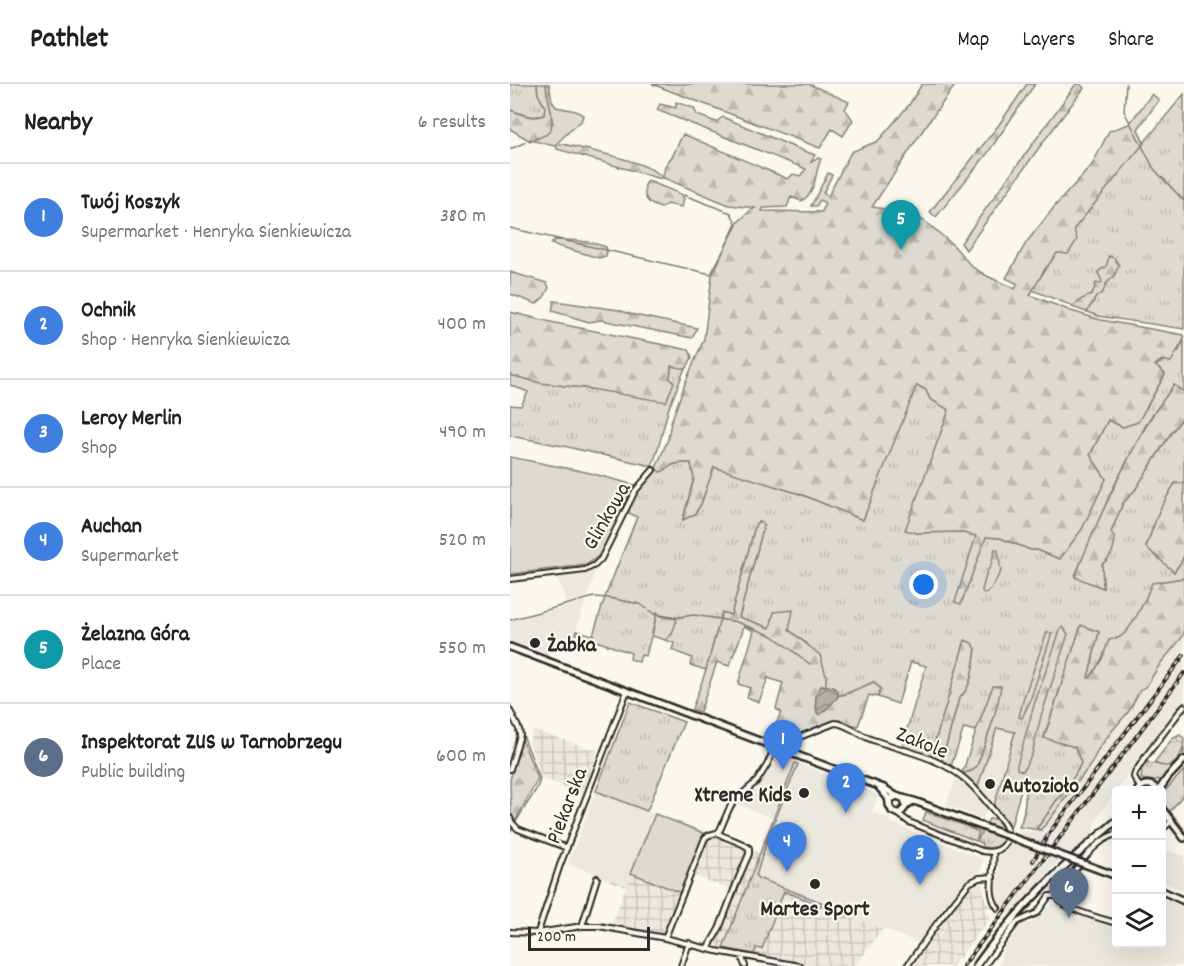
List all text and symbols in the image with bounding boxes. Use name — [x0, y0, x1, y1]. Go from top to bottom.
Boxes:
text: Pathlet — [30, 21, 108, 61]
text: Map — [958, 26, 989, 56]
text: Layers — [1022, 26, 1075, 56]
text: Share — [1108, 26, 1154, 56]
text: Nearby — [24, 105, 92, 142]
text: 6 results — [418, 109, 486, 137]
text: Twój Koszyk — [81, 188, 180, 219]
pin: 5 — [882, 200, 920, 250]
text: 1 — [41, 203, 46, 231]
text: 380 m — [440, 203, 486, 231]
text: Supermarket · Henryka Sienkiewicza — [81, 219, 351, 247]
text: Ochnik — [81, 296, 136, 327]
text: 2 — [39, 311, 48, 339]
text: 400 m — [438, 311, 486, 339]
text: Shop · Henryka Sienkiewicza — [81, 327, 290, 355]
text: Leroy Merlin — [81, 404, 182, 435]
text: 3 — [39, 419, 48, 447]
text: 490 m — [439, 419, 486, 447]
text: Shop — [81, 435, 117, 463]
street label: Glinkowa — [576, 476, 640, 556]
text: Auchan — [81, 512, 142, 543]
text: 4 — [39, 527, 48, 555]
text: 520 m — [439, 527, 486, 555]
text: Supermarket — [81, 543, 179, 571]
your location — [909, 570, 938, 599]
text: Żelazna Góra — [81, 620, 189, 651]
place label: Żabka — [547, 631, 597, 662]
text: 5 — [39, 635, 48, 663]
text: 550 m — [438, 635, 486, 663]
marker: Żabka — [528, 636, 542, 650]
text: Place — [81, 651, 121, 679]
pin: 1 — [764, 720, 802, 770]
street label: Zakole — [891, 720, 952, 769]
text: Inspektorat ZUS w Tarnobrzegu — [81, 728, 342, 759]
text: 6 — [39, 743, 48, 771]
text: 600 m — [436, 743, 486, 771]
text: Public building — [81, 759, 185, 787]
street label: Piekarska — [539, 763, 597, 849]
pin: 2 — [826, 764, 866, 813]
place label: Autozioło — [1002, 772, 1079, 803]
marker: Autozioło — [983, 777, 997, 791]
place label: Xtreme Kids — [695, 781, 792, 812]
marker: Xtreme Kids — [797, 786, 811, 800]
map controls — [1112, 786, 1166, 948]
button: + — [1112, 786, 1166, 840]
pin: 4 — [768, 822, 806, 872]
pin: 3 — [900, 836, 940, 885]
button: − — [1112, 840, 1166, 894]
pin: 6 — [1050, 868, 1088, 918]
marker: Martes Sport — [808, 877, 822, 891]
button: layers — [1112, 894, 1166, 948]
place label: Martes Sport — [760, 895, 871, 926]
scale bar — [528, 924, 650, 952]
text: 200 m — [537, 926, 576, 949]

